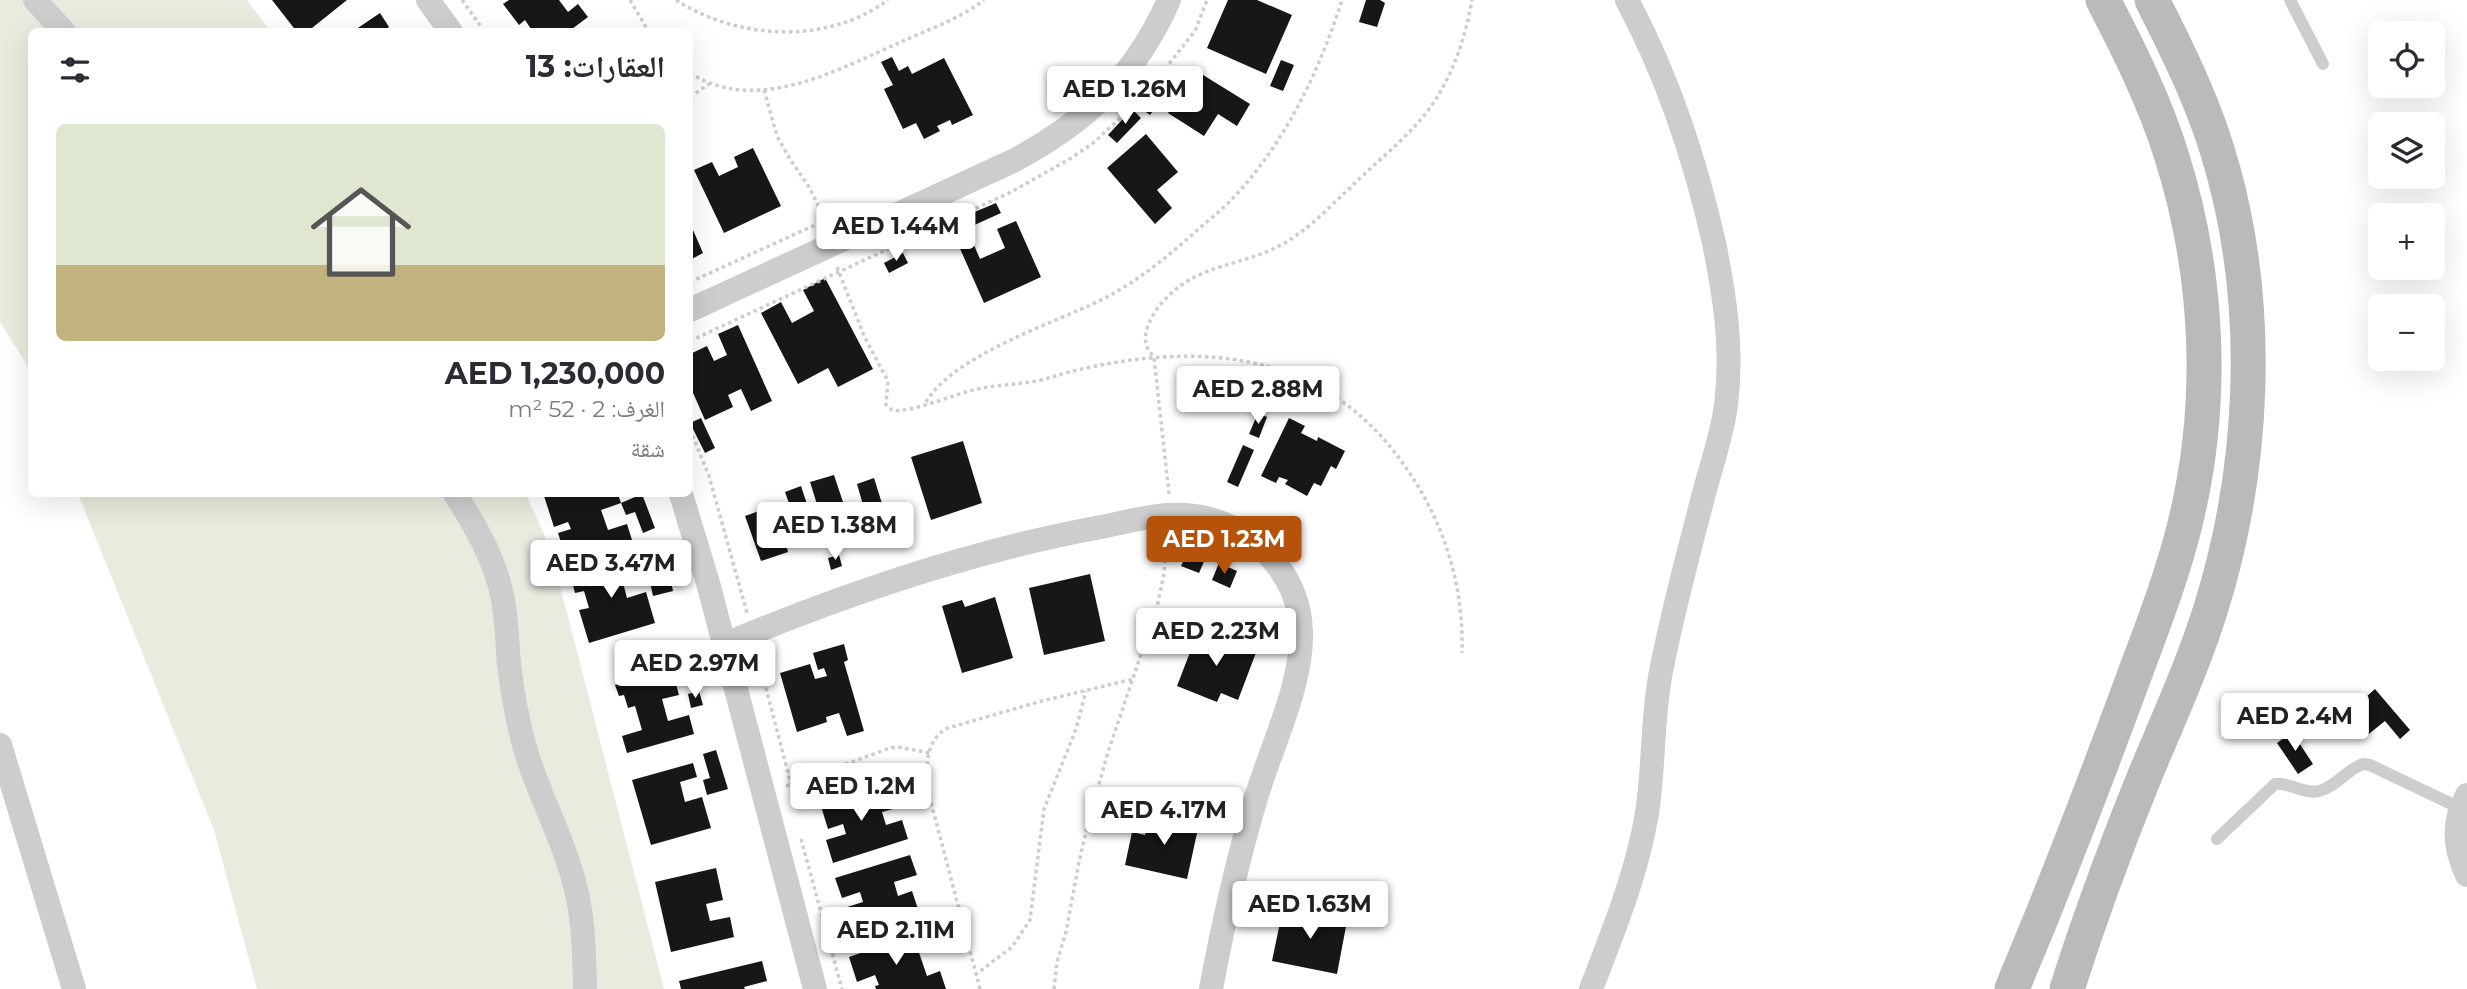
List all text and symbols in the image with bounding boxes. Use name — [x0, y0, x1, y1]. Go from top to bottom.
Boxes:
map controls — [2368, 21, 2445, 371]
button: locate — [2368, 21, 2445, 98]
text: العقارات: 13 — [526, 48, 665, 85]
icon: filters — [56, 51, 94, 89]
pin: AED 1.26M — [1045, 66, 1205, 126]
text: AED 1.26M — [1063, 75, 1187, 103]
button: layers — [2368, 112, 2445, 189]
icon: home — [298, 169, 424, 295]
button: + — [2368, 203, 2445, 280]
pin: AED 1.44M — [816, 204, 976, 263]
text: AED 1.44M — [832, 212, 960, 240]
button: − — [2368, 294, 2445, 371]
text: AED 1,230,000 — [445, 355, 665, 392]
pin: AED 2.88M — [1178, 366, 1338, 426]
text: AED 2.88M — [1193, 375, 1323, 403]
text: الغرف: 2 · 52 m² — [508, 395, 665, 423]
text: شقة — [631, 435, 665, 463]
pin: AED 1.38M — [755, 503, 915, 562]
text: AED 1.38M — [773, 511, 897, 539]
pin: AED 1.23M — [1144, 516, 1304, 576]
text: AED 1.23M — [1163, 525, 1285, 553]
pin: AED 3.47M — [531, 540, 691, 600]
text: AED 3.47M — [546, 549, 676, 577]
pin: AED 2.23M — [1136, 608, 1296, 668]
text: AED 2.23M — [1152, 617, 1280, 645]
pin: AED 2.97M — [615, 640, 775, 700]
text: AED 2.97M — [630, 649, 760, 677]
pin: AED 2.4M — [2223, 694, 2367, 753]
text: AED 2.4M — [2237, 702, 2353, 730]
pin: AED 1.2M — [789, 764, 933, 823]
text: AED 1.2M — [806, 772, 916, 800]
pin: AED 4.17M — [1084, 788, 1244, 847]
text: AED 4.17M — [1101, 796, 1227, 824]
pin: AED 1.63M — [1230, 881, 1390, 941]
text: AED 1.63M — [1248, 890, 1372, 918]
pin: AED 2.11M — [816, 908, 976, 967]
text: AED 2.11M — [837, 916, 955, 944]

